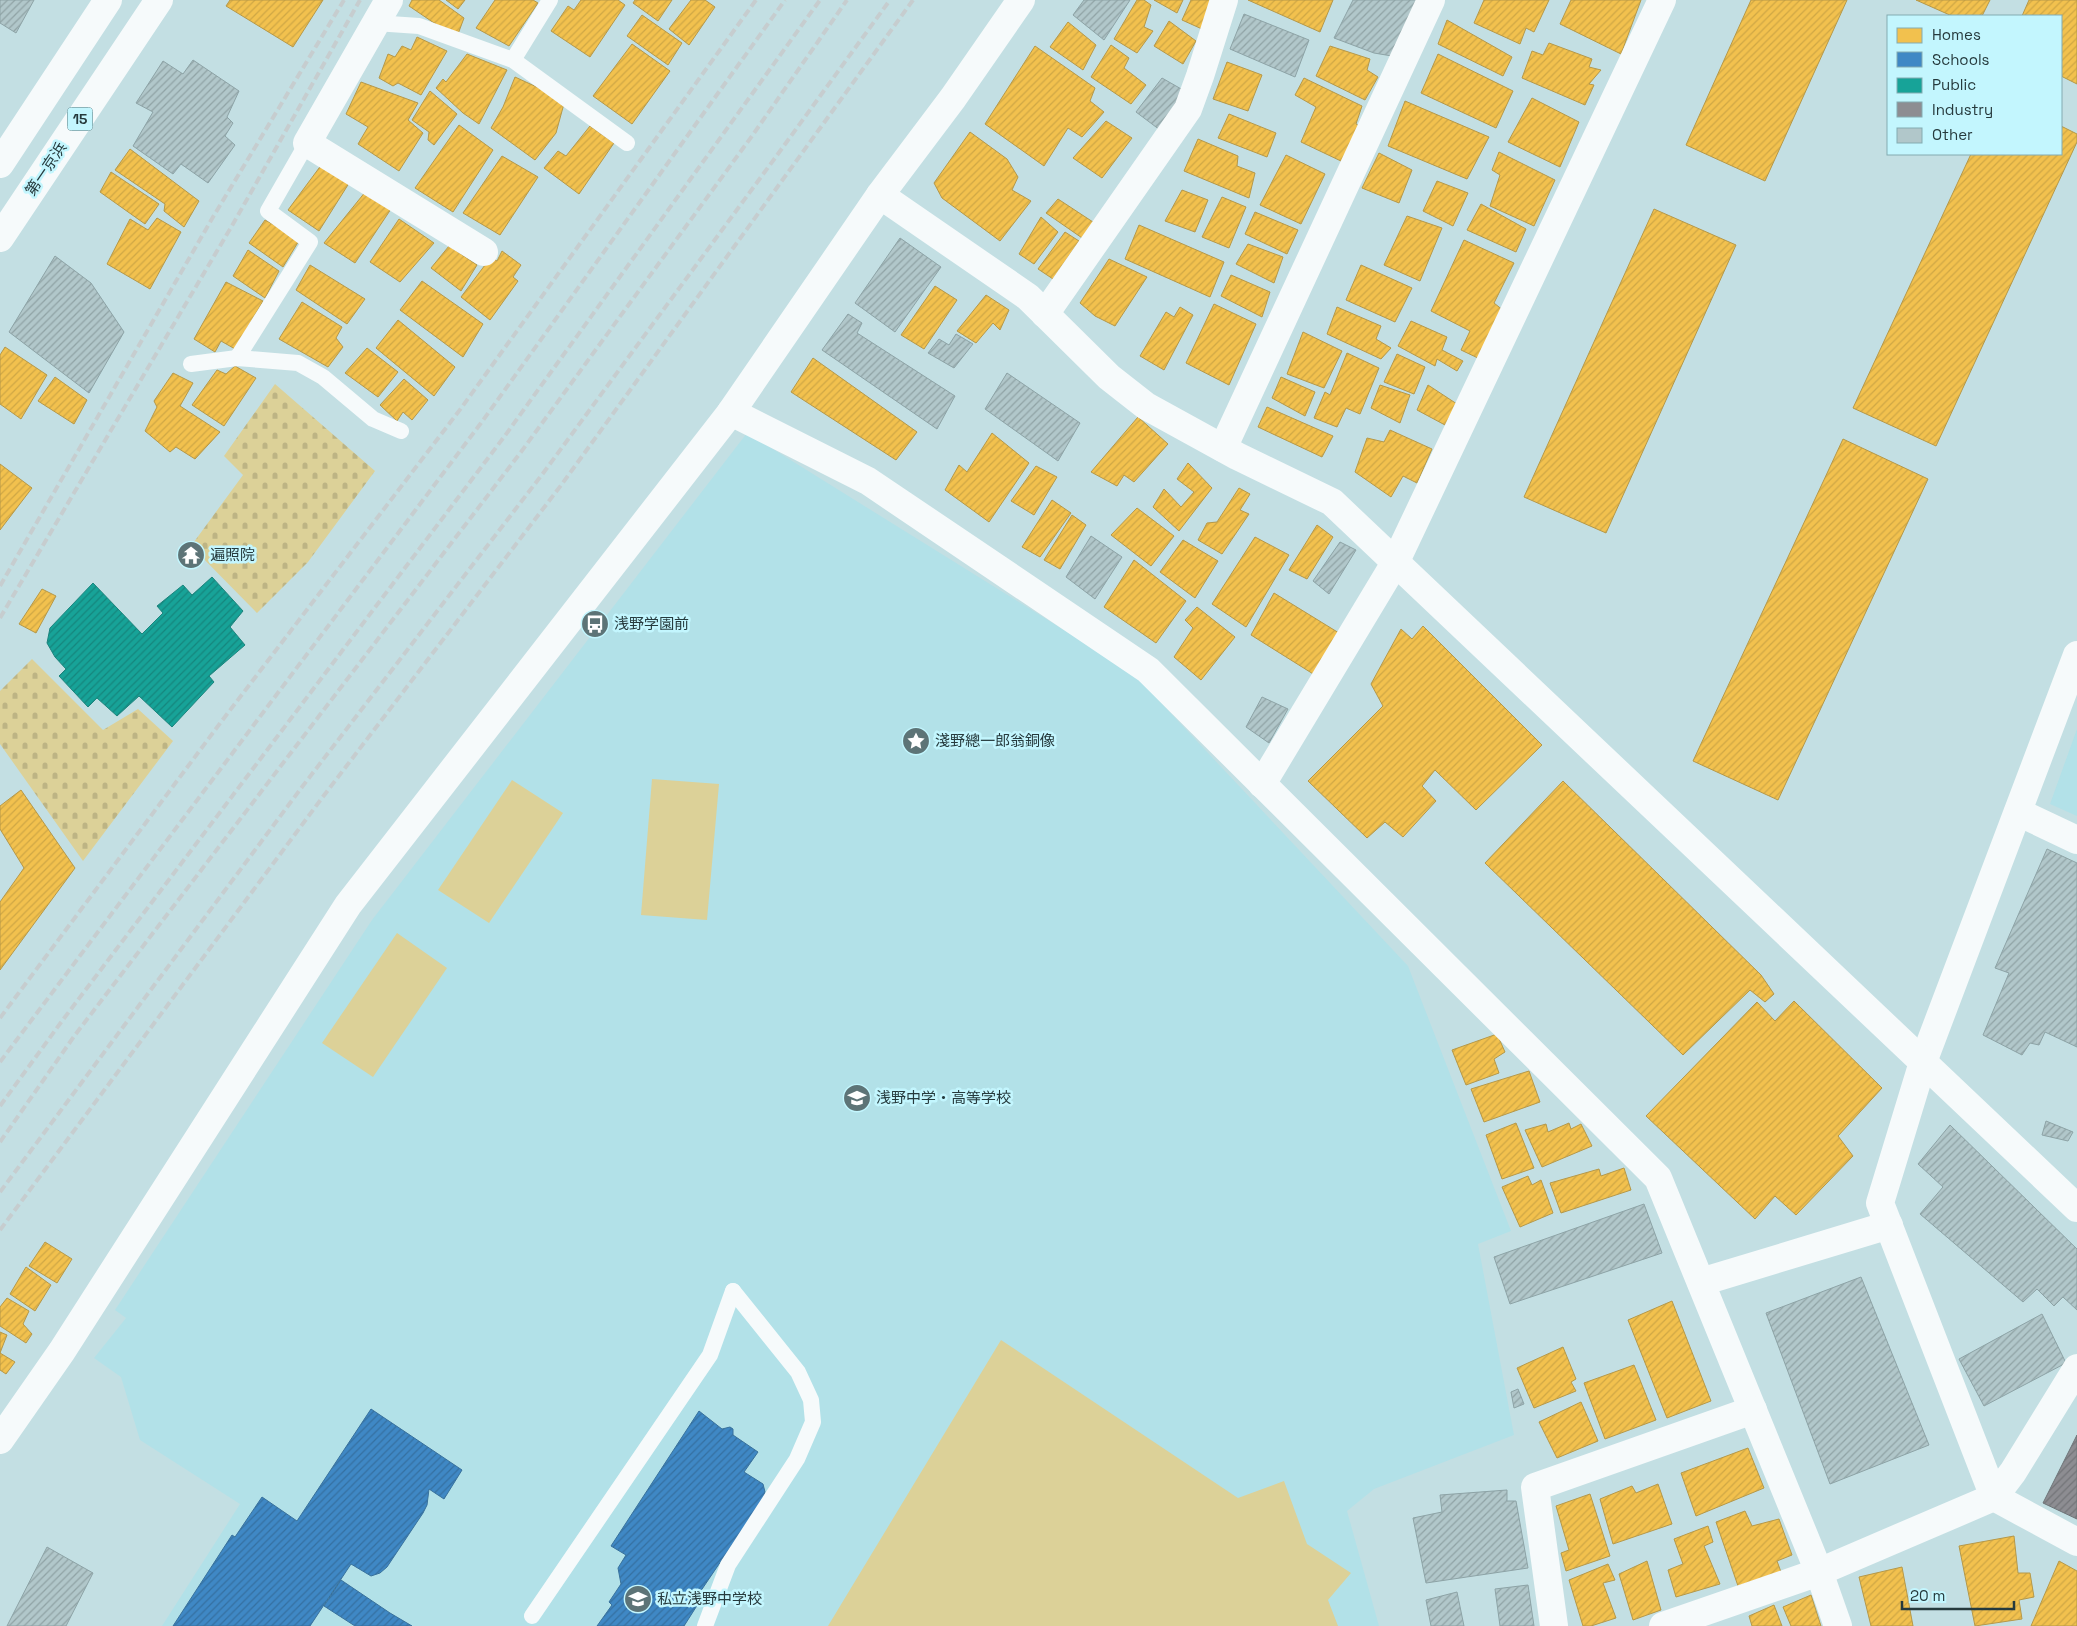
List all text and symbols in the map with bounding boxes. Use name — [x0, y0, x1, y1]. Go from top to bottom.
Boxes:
legend — [1887, 15, 2062, 155]
text: Homes — [1932, 25, 1981, 44]
text: Schools — [1932, 50, 1990, 69]
text: Public — [1932, 75, 1976, 94]
text: Industry — [1932, 100, 1993, 119]
road number: 15 — [68, 108, 92, 130]
text: Other — [1932, 125, 1973, 144]
street label: 第一京浜 — [21, 139, 70, 199]
temple icon: 遍照院 — [176, 540, 206, 570]
place label: 遍照院 — [210, 545, 255, 564]
bus stop icon: 浅野学園前 — [580, 609, 610, 639]
place label: 浅野学園前 — [614, 614, 689, 633]
place icon: 淺野總一郎翁銅像 — [901, 726, 931, 756]
place label: 淺野總一郎翁銅像 — [935, 731, 1055, 750]
school or university icon: 浅野中学・高等学校 — [842, 1083, 872, 1113]
place label: 浅野中学・高等学校 — [876, 1088, 1011, 1107]
scale bar — [1902, 1578, 2014, 1610]
school or university icon: 私立浅野中学校 — [623, 1584, 653, 1614]
text: 20 m — [1910, 1586, 1945, 1605]
place label: 私立浅野中学校 — [657, 1589, 762, 1608]

